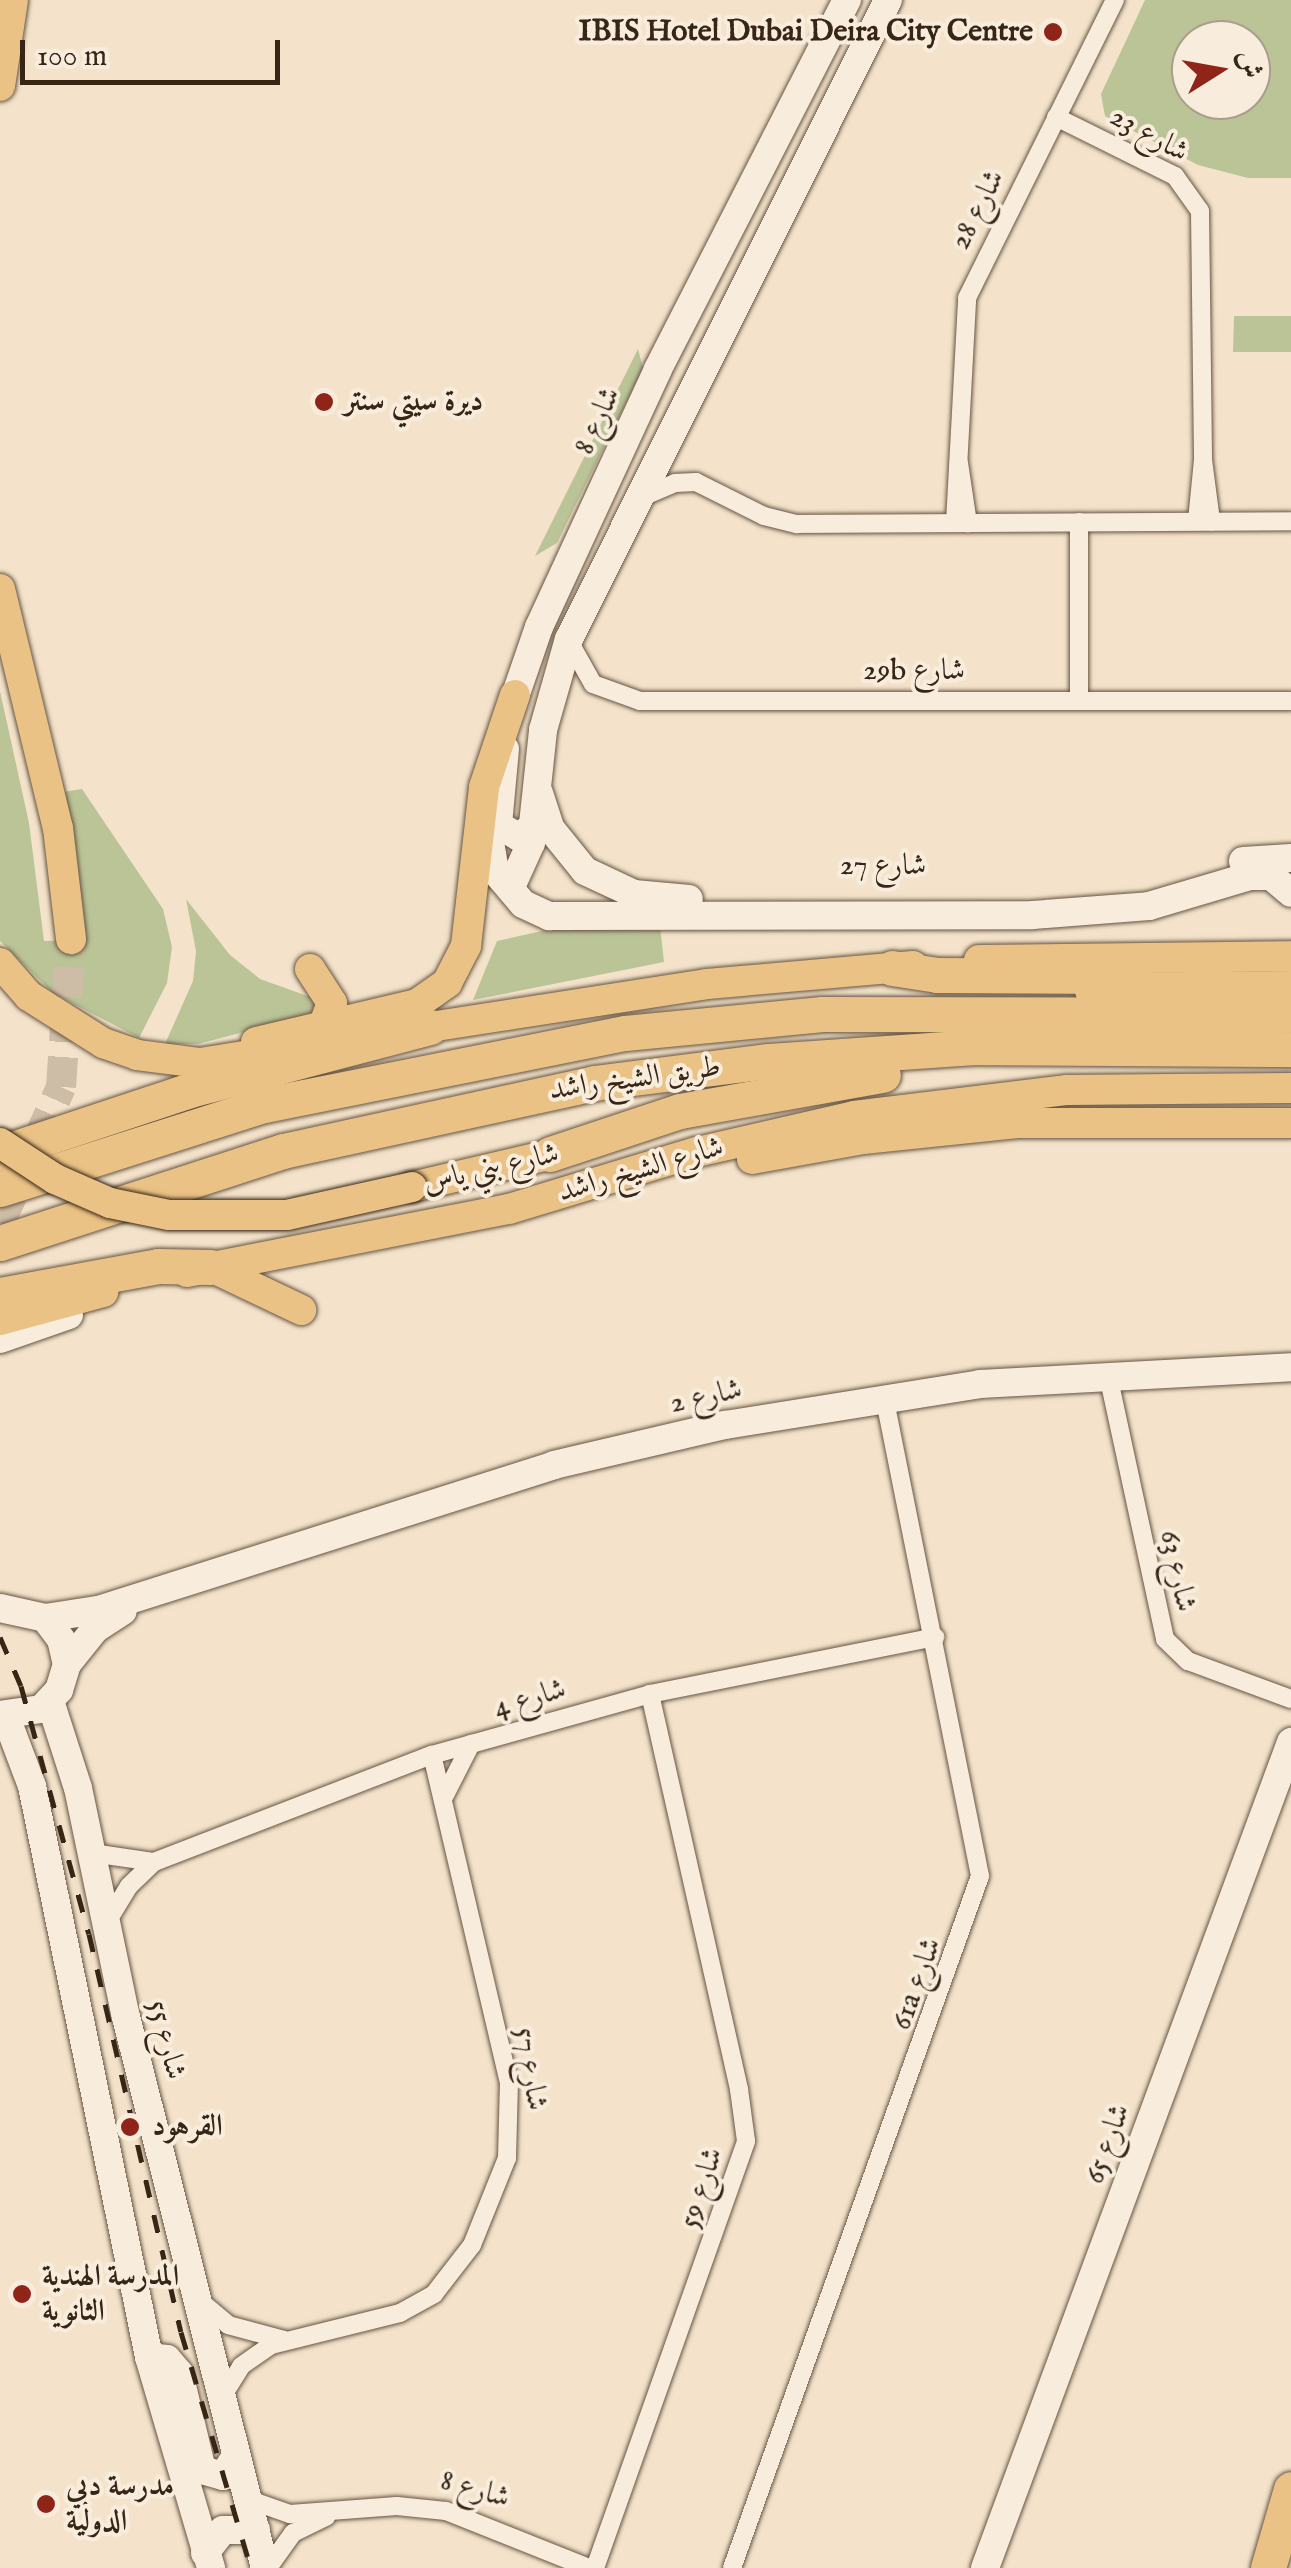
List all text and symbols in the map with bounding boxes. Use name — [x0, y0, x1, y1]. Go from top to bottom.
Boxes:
place label: IBIS Hotel Dubai Deira City Centre — [579, 14, 1033, 50]
scale bar — [25, 20, 285, 82]
north arrow — [1171, 20, 1271, 120]
marker: IBIS Hotel Dubai Deira City Centre — [1042, 21, 1064, 43]
text: 100 m — [37, 38, 107, 76]
text: ش — [1229, 48, 1269, 82]
street label: شارع 23 — [1104, 99, 1194, 171]
street label: شارع 28 — [943, 164, 1013, 256]
street label: شارع 8 — [567, 381, 629, 461]
place label: ديرة سيتي سنتر — [344, 384, 483, 420]
marker: ديرة سيتي سنتر — [313, 391, 335, 413]
street label: 29b شارع — [863, 653, 965, 689]
street label: شارع 27 — [840, 848, 926, 884]
street label: طريق الشيخ راشد — [547, 1049, 723, 1109]
street label: شارع الشيخ راشد — [554, 1129, 728, 1211]
street label: شارع بني ياس — [420, 1136, 562, 1202]
street label: شارع 2 — [667, 1372, 745, 1422]
street label: شارع 63 — [1151, 1527, 1203, 1615]
street label: شارع 4 — [490, 1672, 570, 1726]
street label: 61a شارع — [884, 1933, 950, 2035]
street label: شارع 55 — [139, 1997, 193, 2083]
street label: شارع 57 — [506, 2025, 554, 2113]
street label: شارع 65 — [1077, 2099, 1139, 2189]
place label: القرهود — [152, 2109, 223, 2145]
marker: القرهود — [117, 2114, 143, 2140]
street label: شارع 59 — [672, 2143, 732, 2233]
place label: المدرسة الهندية الثانوية — [42, 2259, 179, 2330]
marker: المدرسة الهندية الثانوية — [11, 2283, 33, 2305]
street label: شارع 8 — [436, 2463, 514, 2517]
place label: مدرسة دبي الدولية — [66, 2469, 174, 2540]
marker: مدرسة دبي الدولية — [35, 2493, 57, 2515]

